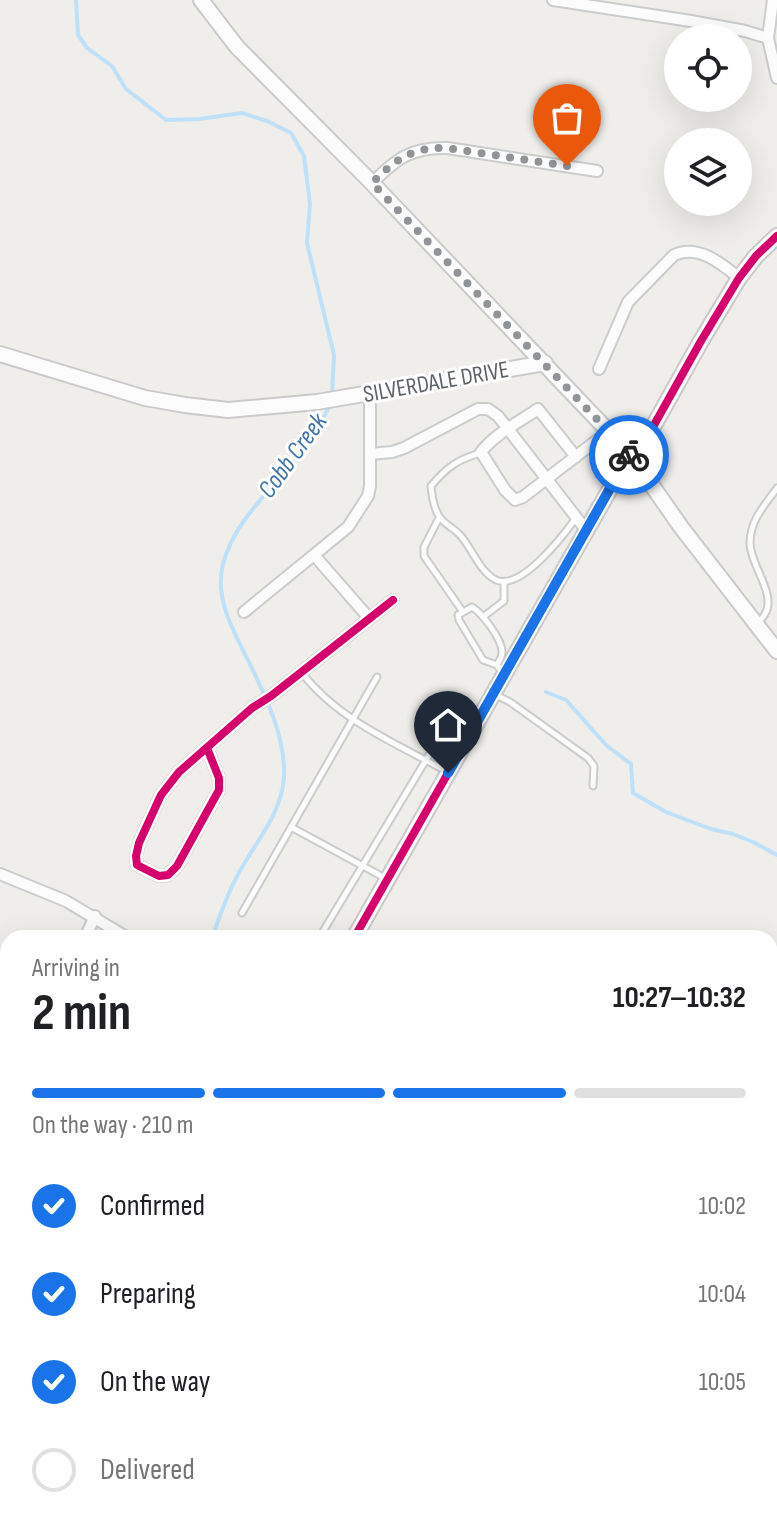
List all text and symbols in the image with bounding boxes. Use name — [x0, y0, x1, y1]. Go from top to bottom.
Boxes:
map controls — [664, 24, 752, 216]
button: locate — [664, 24, 752, 112]
pin — [533, 84, 601, 166]
icon: bag — [545, 96, 589, 140]
button: layers — [664, 128, 752, 216]
street label: SILVERDALE DRIVE — [361, 355, 511, 409]
water label: Cobb Creek — [252, 407, 335, 504]
courier — [589, 415, 669, 495]
icon: bike — [607, 433, 651, 477]
pin — [414, 691, 482, 773]
icon: home — [426, 703, 470, 747]
text: Arriving in — [32, 953, 120, 984]
text: 10:27–10:32 — [613, 980, 746, 1016]
text: 2 min — [32, 982, 131, 1045]
text: On the way · 210 m — [32, 1110, 193, 1141]
icon: check — [32, 1184, 76, 1228]
text: Confirmed — [100, 1188, 205, 1224]
text: 10:02 — [698, 1191, 746, 1222]
icon: check — [32, 1272, 76, 1316]
text: Preparing — [100, 1276, 196, 1312]
text: 10:04 — [698, 1279, 746, 1310]
icon: check — [32, 1360, 76, 1404]
text: On the way — [100, 1364, 210, 1400]
text: 10:05 — [699, 1367, 746, 1398]
text: Delivered — [100, 1452, 195, 1488]

